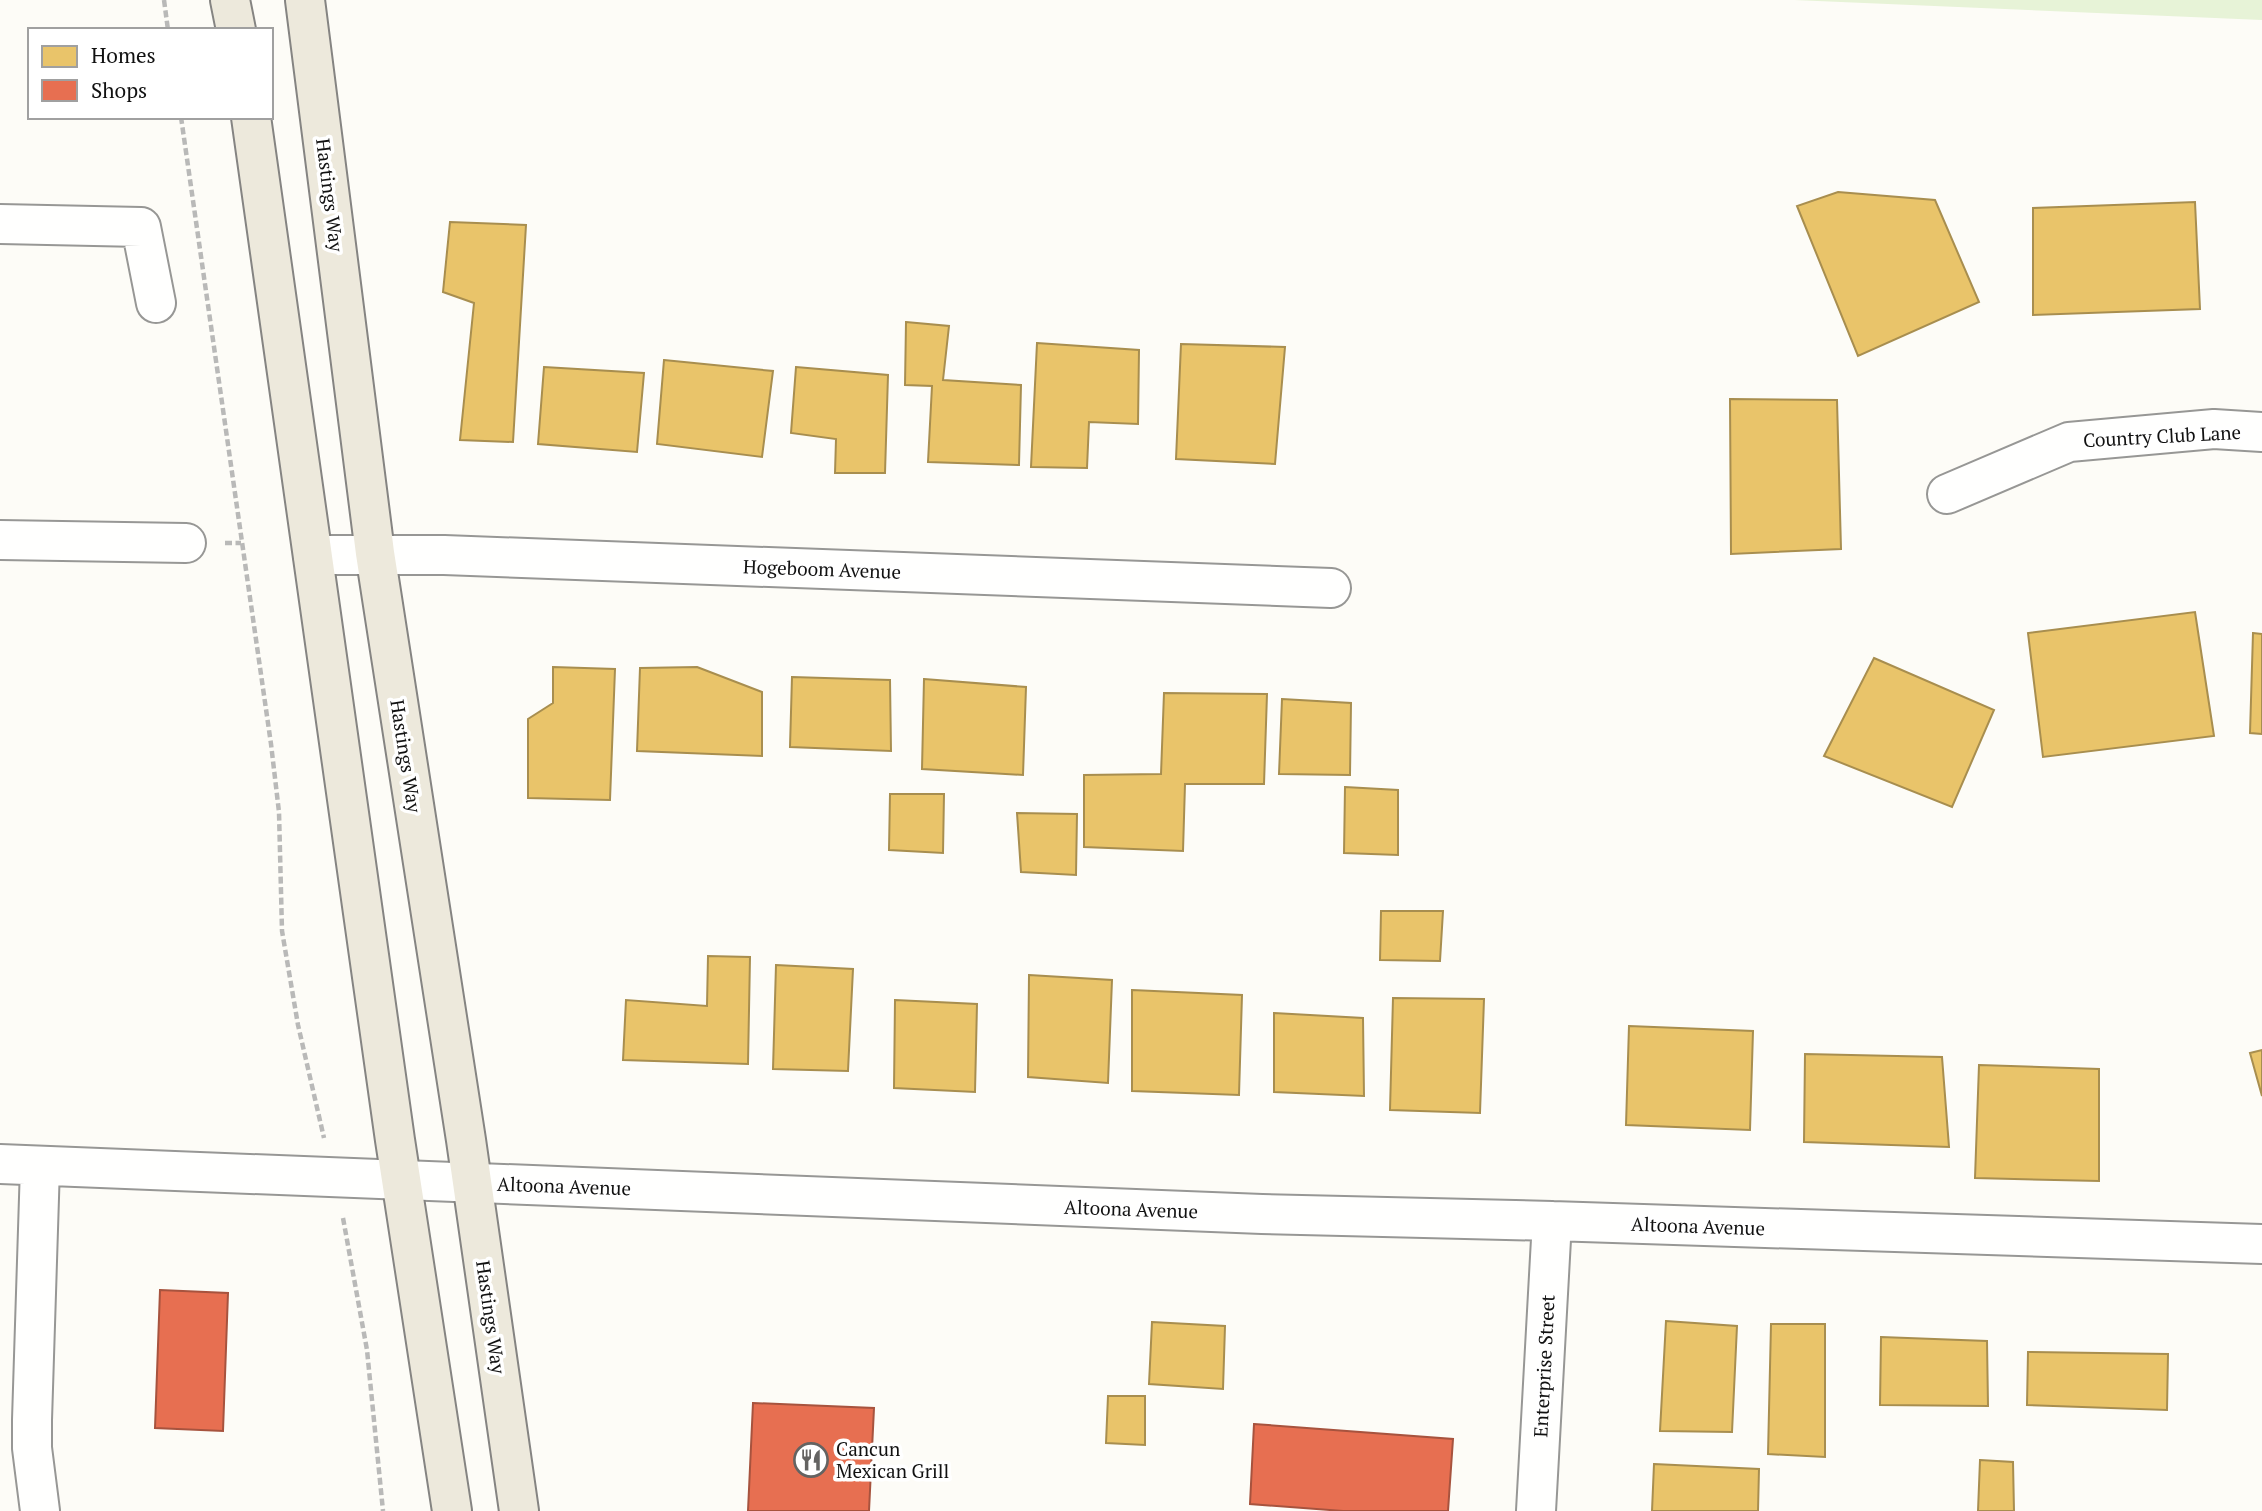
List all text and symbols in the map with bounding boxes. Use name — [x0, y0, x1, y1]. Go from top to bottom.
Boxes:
legend — [28, 28, 273, 119]
text: Homes — [91, 41, 156, 69]
text: Shops — [91, 76, 147, 104]
street label: Hastings Way — [311, 137, 350, 254]
street label: Country Club Lane — [2082, 419, 2242, 452]
street label: Hogeboom Avenue — [743, 553, 901, 584]
street label: Hastings Way — [385, 698, 428, 815]
street label: Altoona Avenue — [497, 1171, 631, 1200]
street label: Altoona Avenue — [1064, 1194, 1198, 1223]
street label: Altoona Avenue — [1631, 1211, 1765, 1240]
street label: Hastings Way — [471, 1259, 512, 1376]
street label: Enterprise Street — [1527, 1294, 1560, 1438]
place label: Cancun Mexican Grill — [836, 1436, 949, 1483]
restaurant icon: Cancun Mexican Grill — [792, 1441, 830, 1479]

